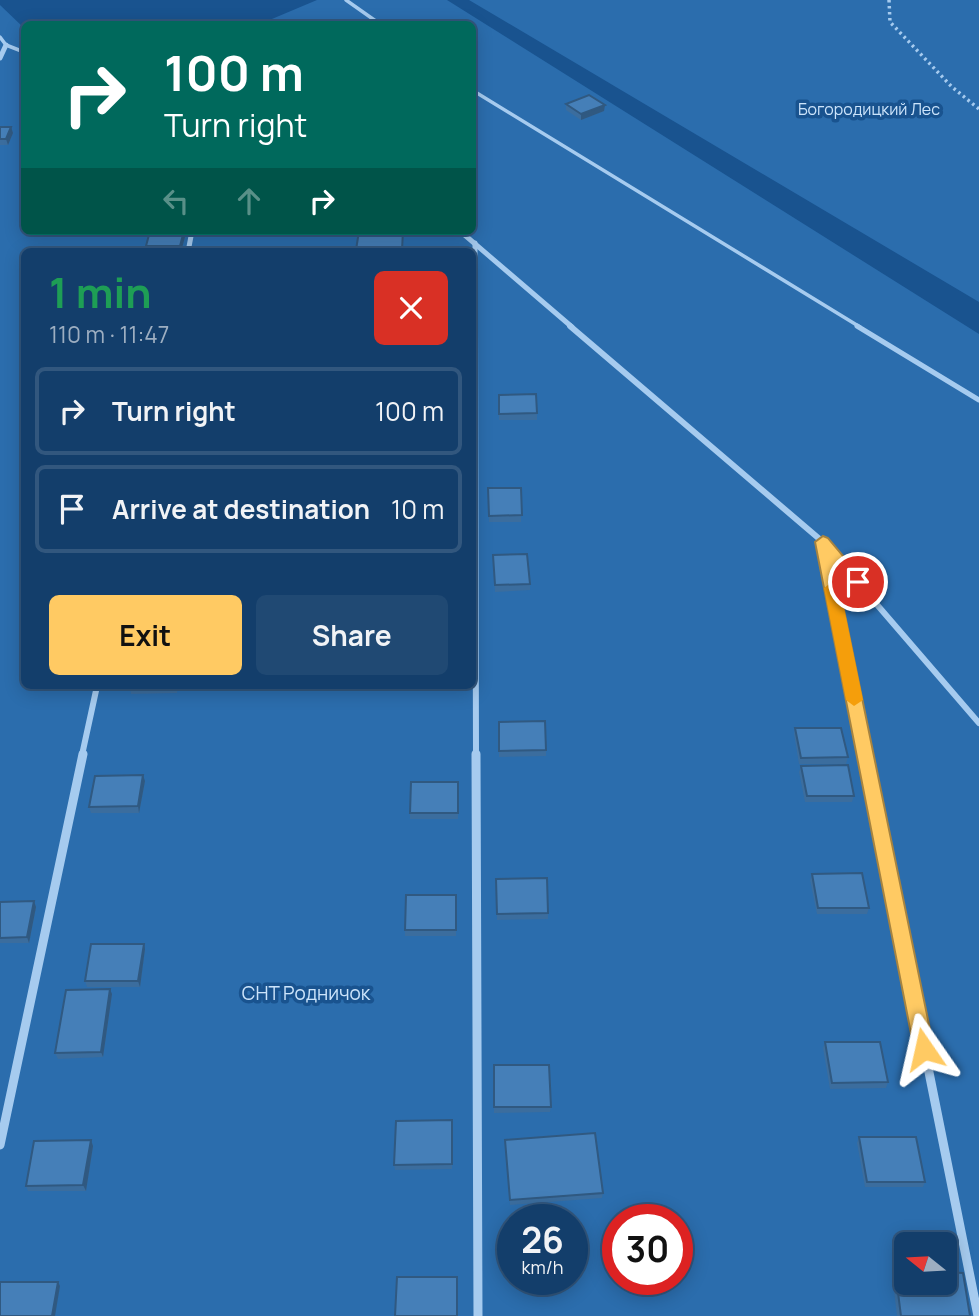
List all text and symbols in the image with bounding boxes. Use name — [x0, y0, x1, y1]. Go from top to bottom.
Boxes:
text: 100 m — [164, 39, 304, 106]
icon: right — [49, 49, 140, 140]
park label: Богородицкий Лес — [798, 98, 940, 120]
text: Turn right — [164, 103, 307, 147]
icon: left — [157, 182, 195, 220]
icon: ahead — [230, 182, 268, 220]
icon: right — [303, 182, 341, 220]
text: 1 min — [49, 263, 152, 321]
button: close — [374, 271, 448, 345]
text: 110 m · 11:47 — [49, 318, 169, 350]
icon: right — [53, 392, 91, 430]
text: Turn right — [112, 393, 236, 429]
text: 100 m — [375, 393, 444, 429]
icon: arrive — [53, 490, 91, 528]
text: Arrive at destination — [112, 491, 370, 527]
text: 10 m — [391, 491, 444, 527]
pin — [828, 552, 888, 612]
icon: arrive — [839, 563, 877, 601]
button: Exit — [49, 595, 242, 675]
button: Share — [256, 595, 448, 675]
park label: СНТ Родничок — [242, 980, 371, 1006]
position arrow — [887, 1012, 961, 1086]
speed limit sign: 30 — [602, 1204, 693, 1295]
text: 26 — [521, 1216, 564, 1264]
north arrow — [894, 1232, 957, 1295]
map controls — [894, 1232, 957, 1295]
text: km/h — [522, 1255, 563, 1279]

